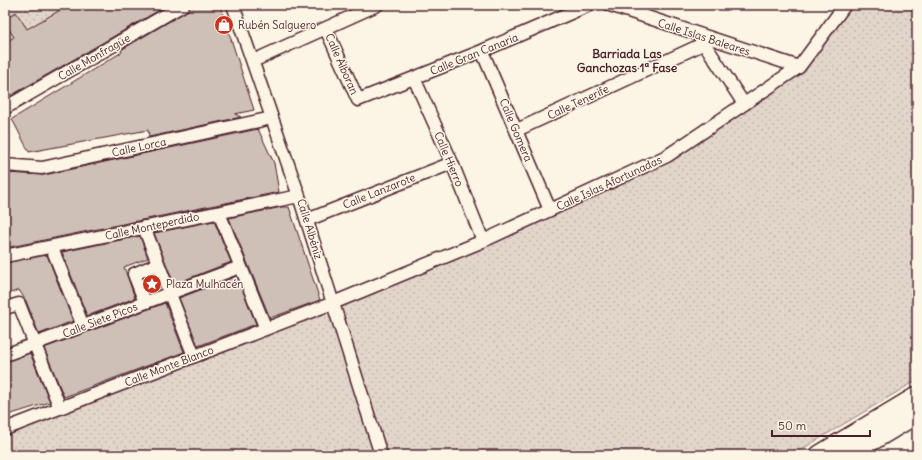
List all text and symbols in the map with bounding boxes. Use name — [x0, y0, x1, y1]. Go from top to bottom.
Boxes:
shop icon: Rubén Salguero — [213, 14, 235, 36]
street label: Calle Islas Baleares — [656, 15, 752, 59]
place label: Rubén Salguero — [238, 18, 316, 32]
street label: Calle Gran Canaria — [428, 30, 520, 78]
street label: Calle Monfragüe — [55, 31, 133, 83]
street label: Calle Alboran — [322, 31, 362, 97]
district label: Barriada Las Ganchozas 1ª Fase — [577, 46, 678, 75]
street label: Calle Tenerife — [545, 82, 611, 122]
street label: Calle Gomera — [496, 96, 536, 164]
street label: Calle Hierro — [431, 129, 467, 189]
street label: Calle Lorca — [111, 134, 167, 160]
street label: Calle Islas Afortunadas — [554, 152, 664, 214]
street label: Calle Lanzarote — [341, 170, 417, 212]
street label: Calle Albéniz — [294, 197, 326, 261]
street label: Calle Monteperdido — [104, 209, 200, 243]
place icon: Plaza Mulhacén — [141, 273, 163, 295]
place label: Plaza Mulhacén — [166, 277, 243, 291]
street label: Calle Siete Picos — [60, 299, 140, 341]
street label: Calle Monte Blanco — [122, 343, 216, 389]
scale bar — [772, 412, 870, 438]
text: 50 m — [778, 418, 807, 433]

